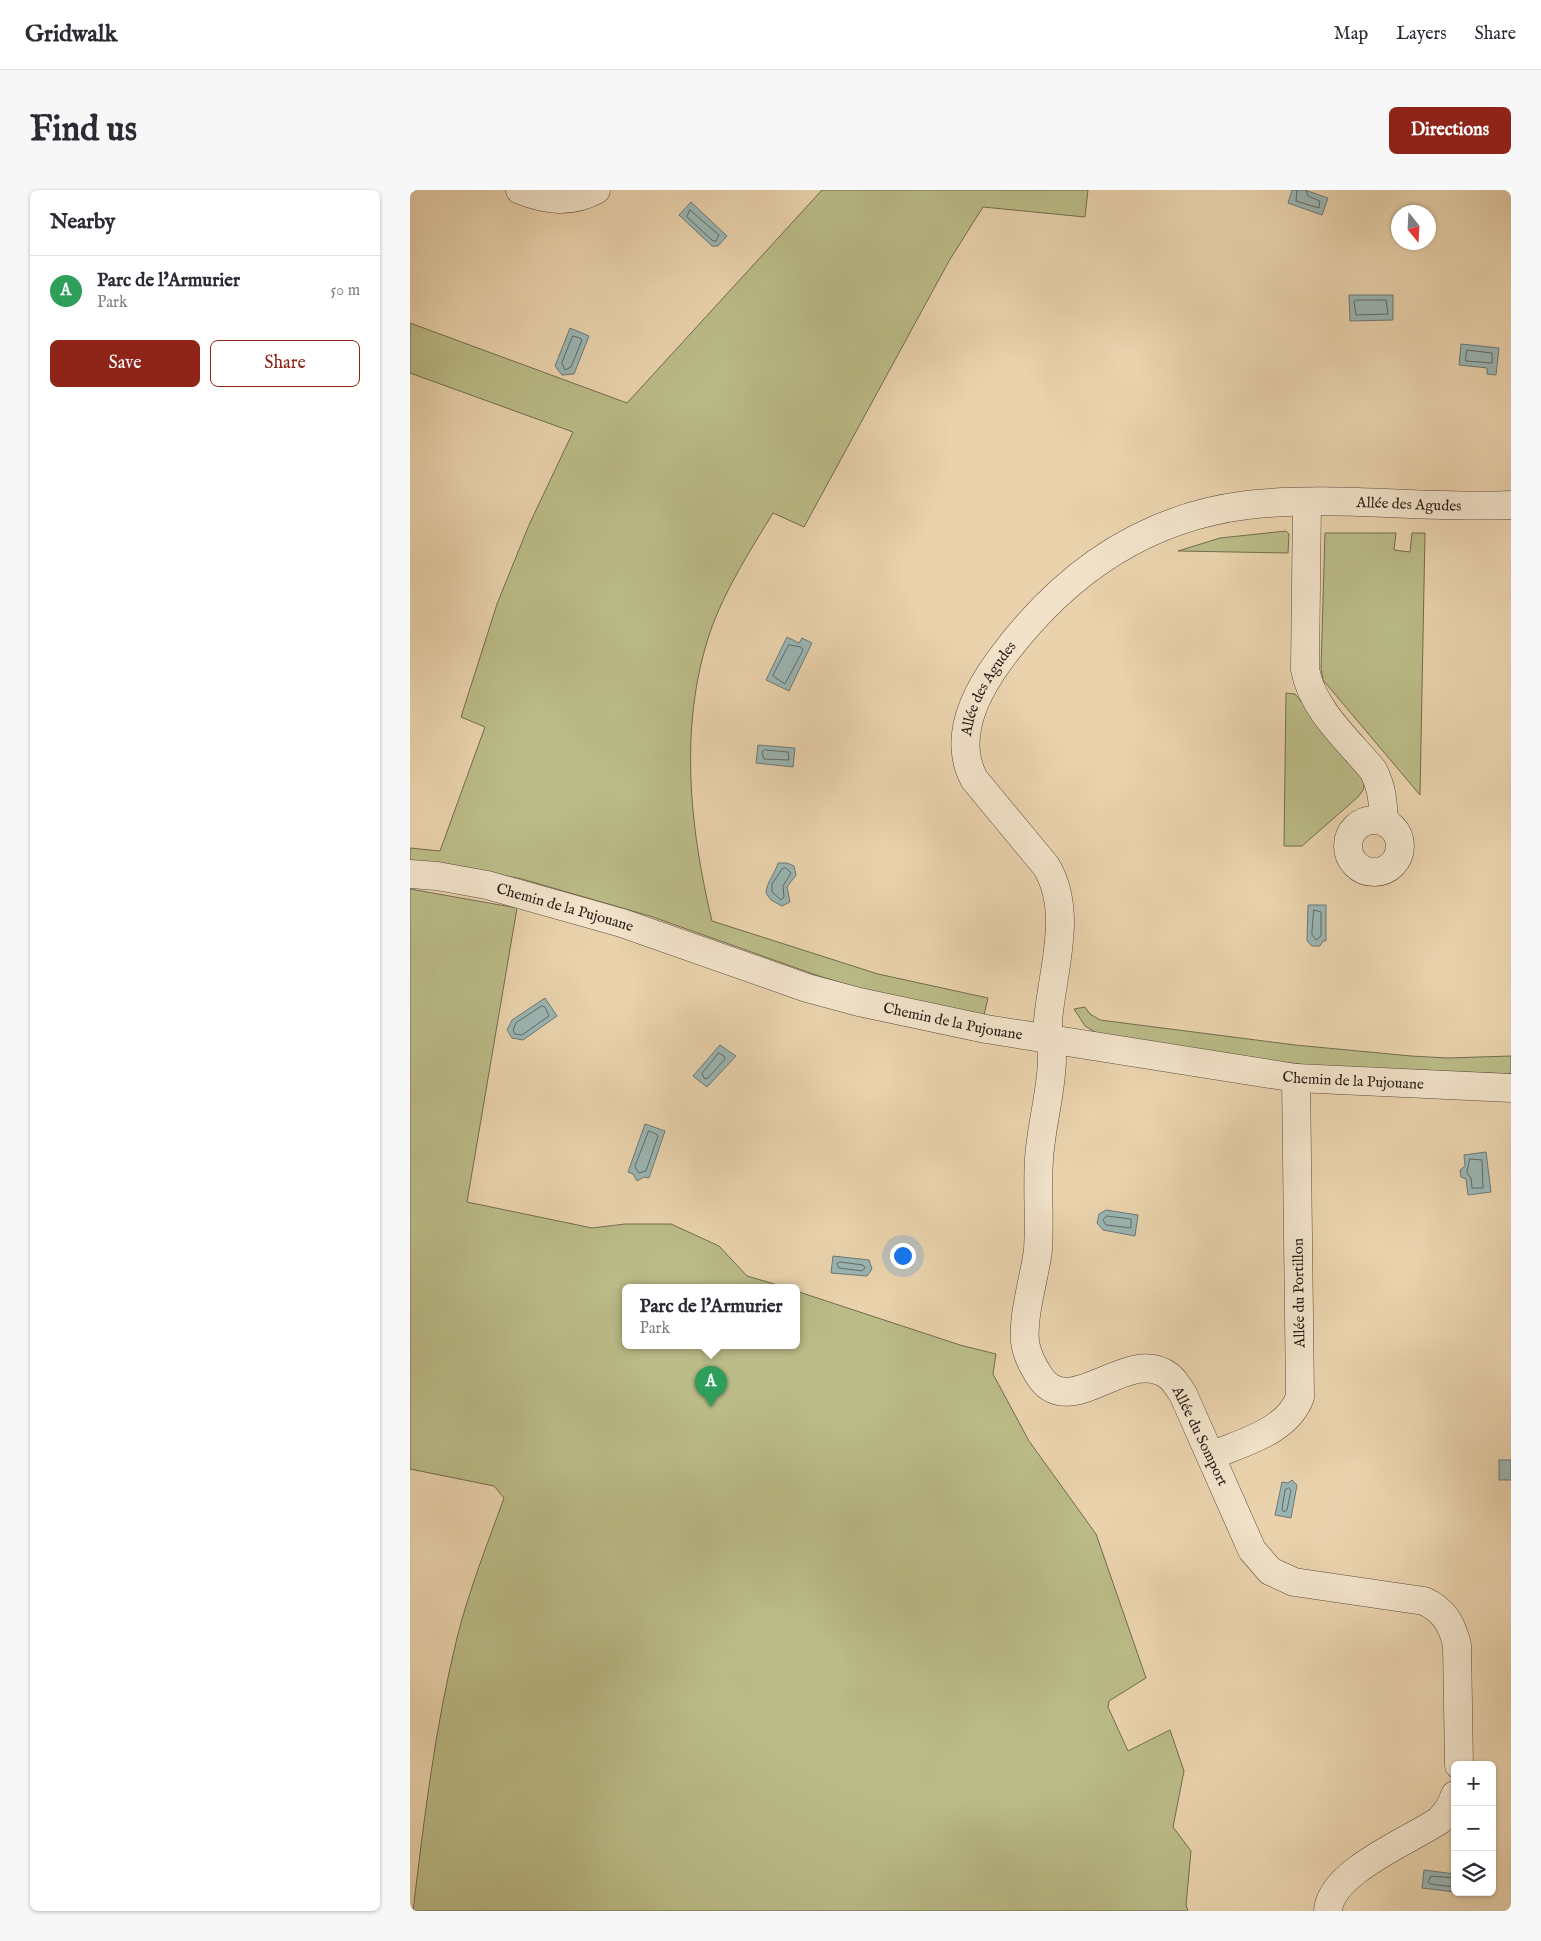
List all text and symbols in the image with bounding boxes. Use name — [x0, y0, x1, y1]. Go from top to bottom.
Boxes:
text: Gridwalk — [25, 19, 117, 50]
text: Map — [1334, 23, 1368, 46]
text: Layers — [1396, 23, 1447, 46]
text: Share — [1475, 23, 1516, 46]
button: Directions — [1389, 107, 1511, 154]
text: Find us — [30, 108, 137, 153]
north arrow — [1391, 205, 1436, 250]
text: Nearby — [50, 209, 115, 236]
text: Parc de l'Armurier — [97, 269, 240, 293]
text: A — [61, 281, 71, 301]
text: 50 m — [331, 281, 360, 301]
text: Park — [97, 293, 127, 313]
button: Save — [50, 340, 200, 387]
button: Share — [210, 340, 360, 387]
street label: Allée des Agudes — [1355, 492, 1462, 515]
street label: Allée des Agudes — [956, 637, 1020, 738]
street label: Chemin de la Pujouane — [494, 879, 636, 936]
street label: Chemin de la Pujouane — [882, 998, 1024, 1044]
street label: Chemin de la Pujouane — [1281, 1066, 1425, 1093]
street label: Allée du Portillon — [1289, 1238, 1309, 1349]
your location — [890, 1243, 916, 1269]
popup — [622, 1284, 800, 1349]
text: Parc de l'Armurier — [640, 1295, 782, 1319]
text: Park — [640, 1319, 670, 1339]
pin: A — [695, 1366, 727, 1407]
street label: Allée du Somport — [1167, 1382, 1232, 1489]
map controls — [1451, 1761, 1496, 1896]
button: + — [1451, 1761, 1496, 1806]
button: − — [1451, 1806, 1496, 1851]
button: layers — [1451, 1851, 1496, 1896]

